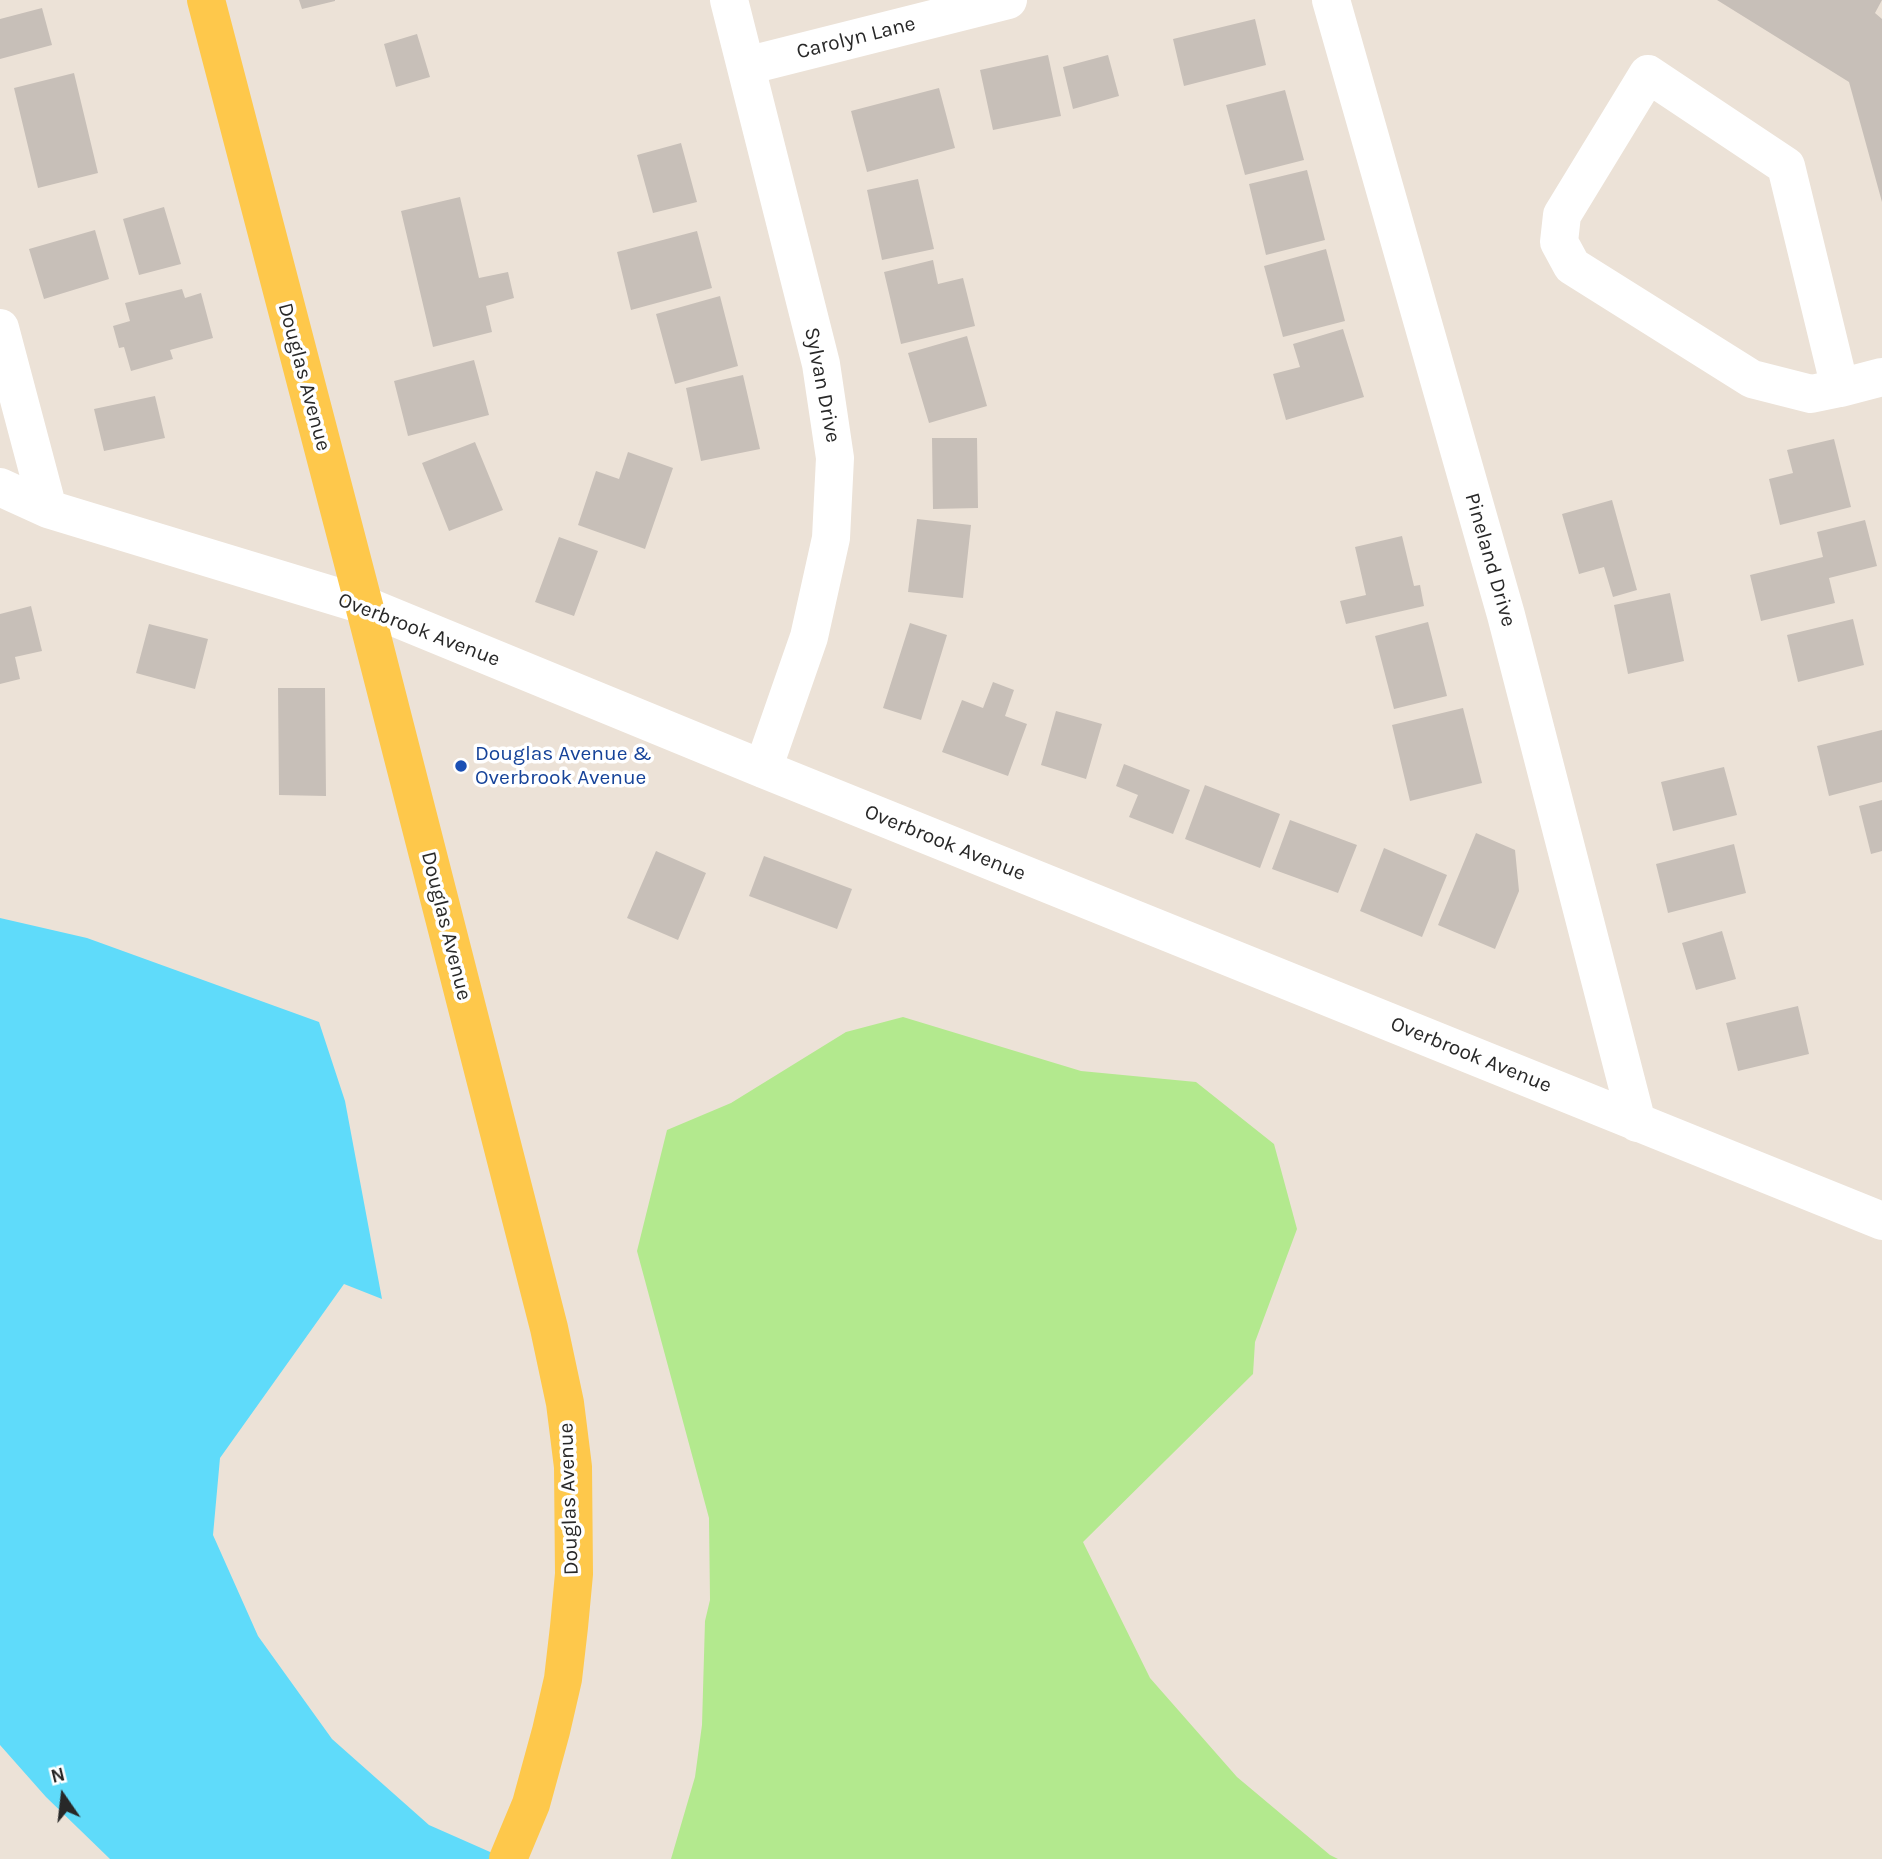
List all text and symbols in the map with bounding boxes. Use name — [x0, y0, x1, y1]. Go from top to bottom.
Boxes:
street label: Carolyn Lane — [794, 11, 918, 65]
street label: Douglas Avenue — [272, 300, 336, 454]
street label: Sylvan Drive — [798, 325, 846, 445]
street label: Pineland Drive — [1459, 490, 1521, 630]
street label: Overbrook Avenue — [334, 588, 504, 672]
place label: Douglas Avenue & Overbrook Avenue — [475, 741, 652, 791]
marker: Douglas Avenue & Overbrook Avenue — [453, 758, 469, 774]
street label: Overbrook Avenue — [861, 799, 1029, 887]
street label: Douglas Avenue — [415, 849, 477, 1003]
street label: Overbrook Avenue — [1387, 1011, 1555, 1099]
street label: Douglas Avenue — [554, 1422, 584, 1576]
north arrow — [28, 1761, 98, 1831]
text: N — [49, 1763, 67, 1788]

